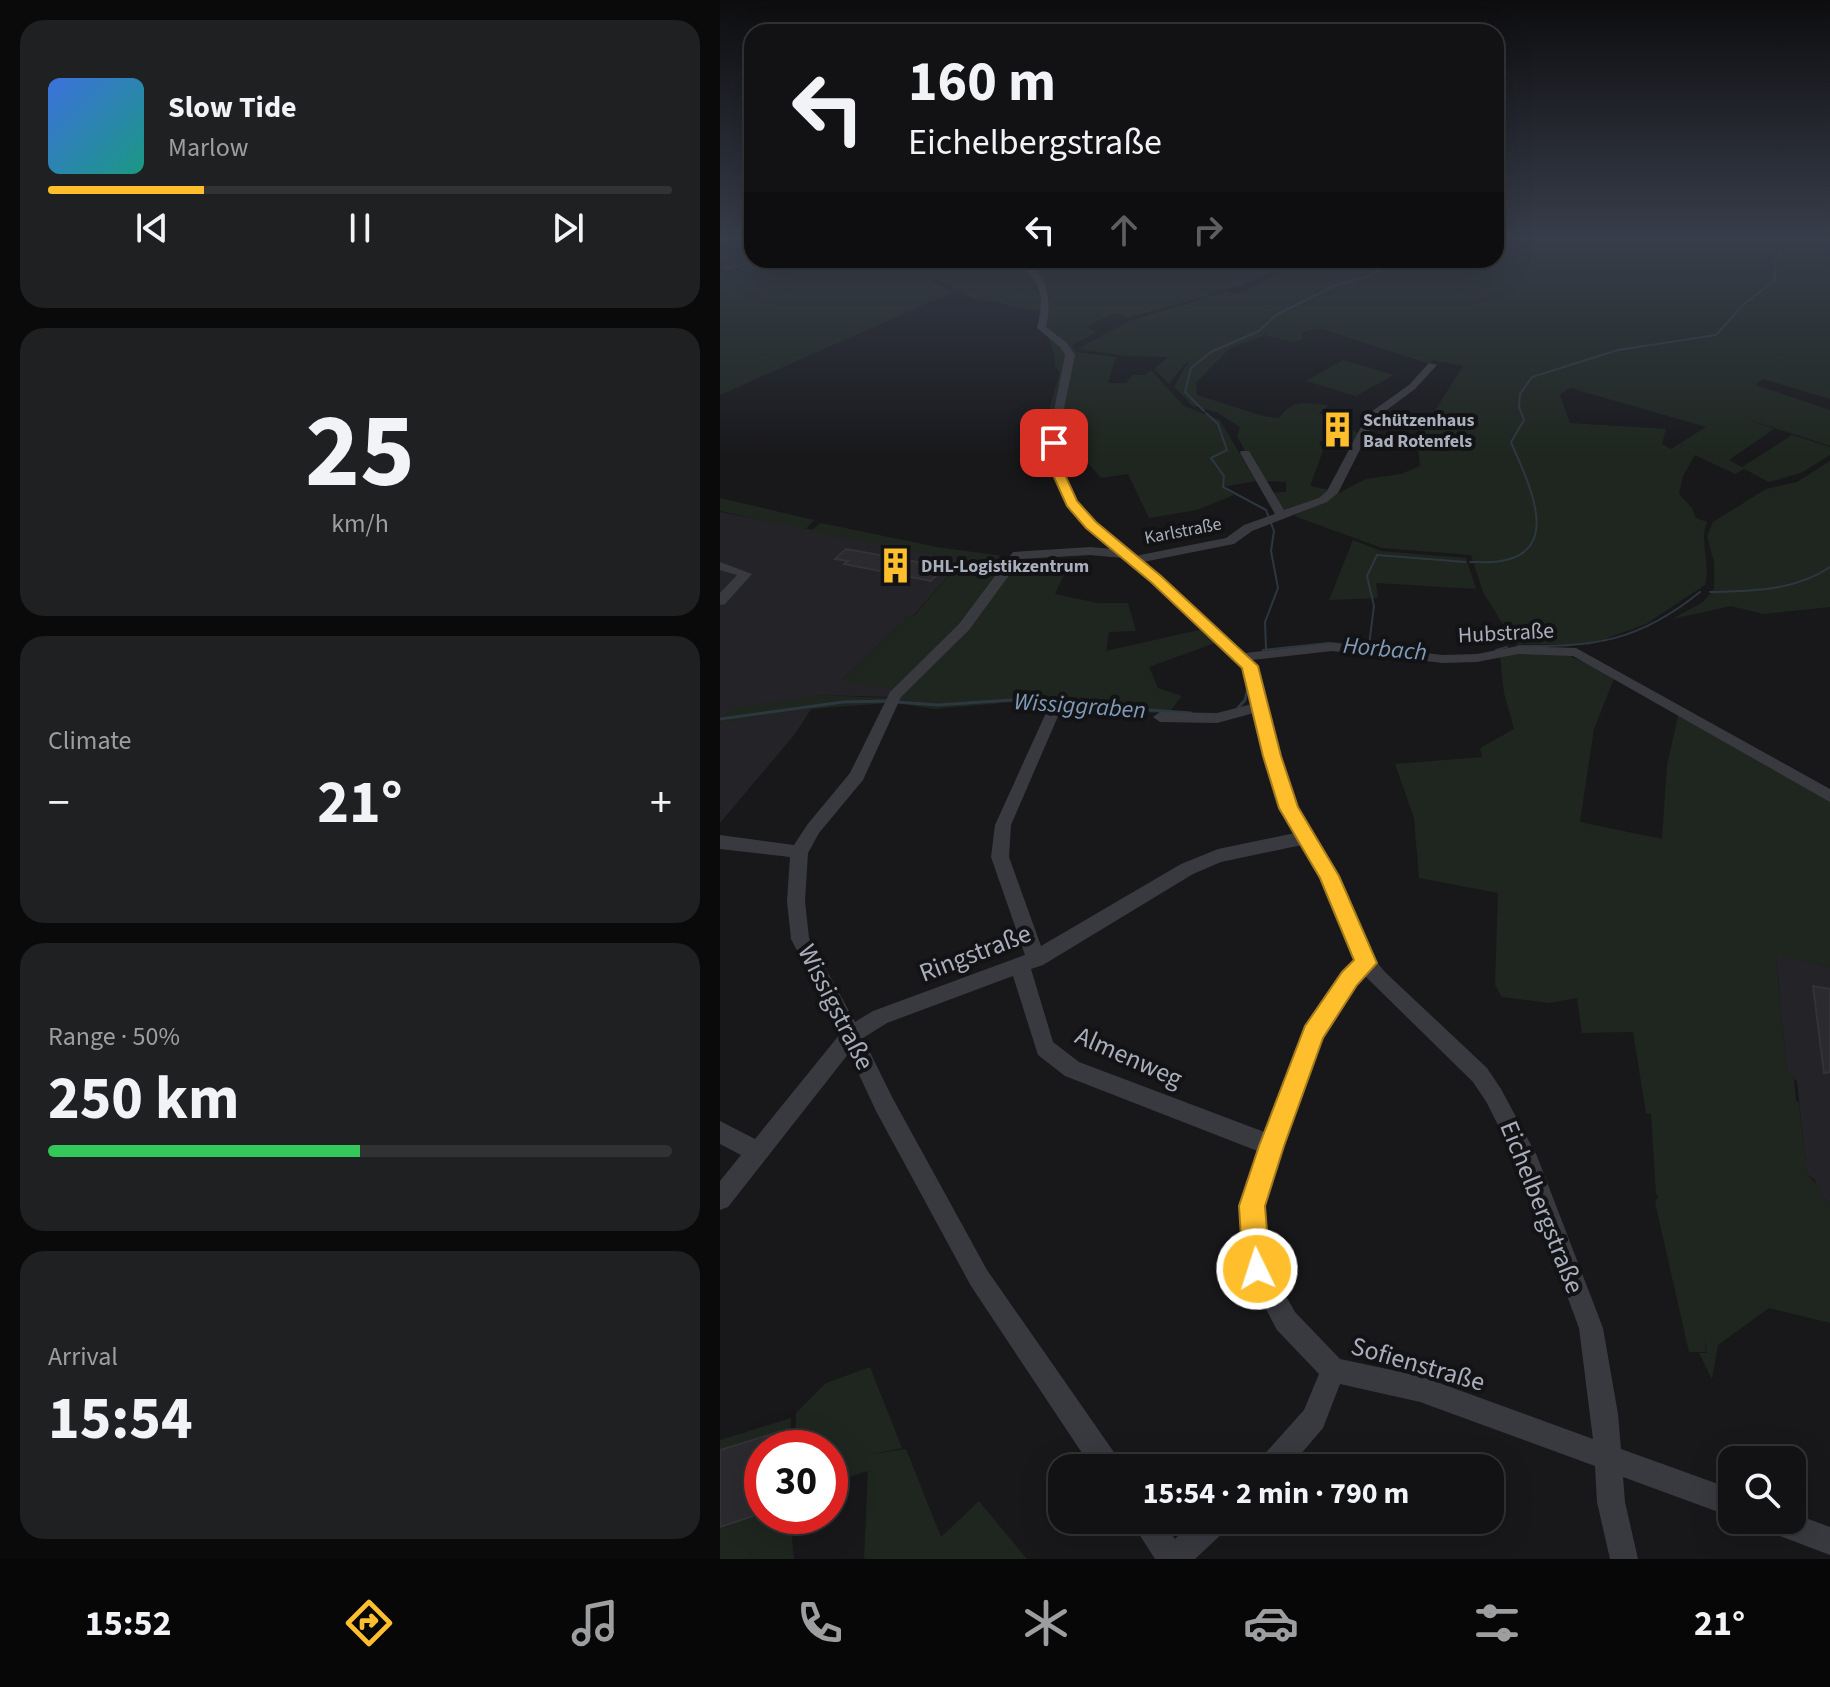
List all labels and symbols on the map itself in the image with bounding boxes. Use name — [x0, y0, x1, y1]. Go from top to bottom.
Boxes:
place label: Schützenhaus Bad Rotenfels — [1363, 408, 1475, 454]
pin — [1020, 409, 1088, 477]
building icon: Schützenhaus Bad Rotenfels — [1318, 411, 1356, 449]
street label: Karlstraße — [1142, 511, 1224, 551]
building icon: DHL-Logistikzentrum — [876, 547, 914, 585]
place label: DHL-Logistikzentrum — [921, 554, 1089, 579]
street label: Hubstraße — [1457, 614, 1555, 652]
water label: Horbach — [1342, 628, 1428, 670]
water label: Wissiggraben — [1013, 684, 1147, 728]
street label: Ringstraße — [914, 915, 1036, 991]
street label: Wissigstraße — [788, 938, 884, 1076]
street label: Almenweg — [1070, 1017, 1188, 1097]
street label: Eichelbergstraße — [1491, 1115, 1593, 1299]
position arrow — [1215, 1227, 1299, 1311]
street label: Sofienstraße — [1347, 1327, 1489, 1401]
speed limit sign: 30 — [744, 1430, 848, 1534]

